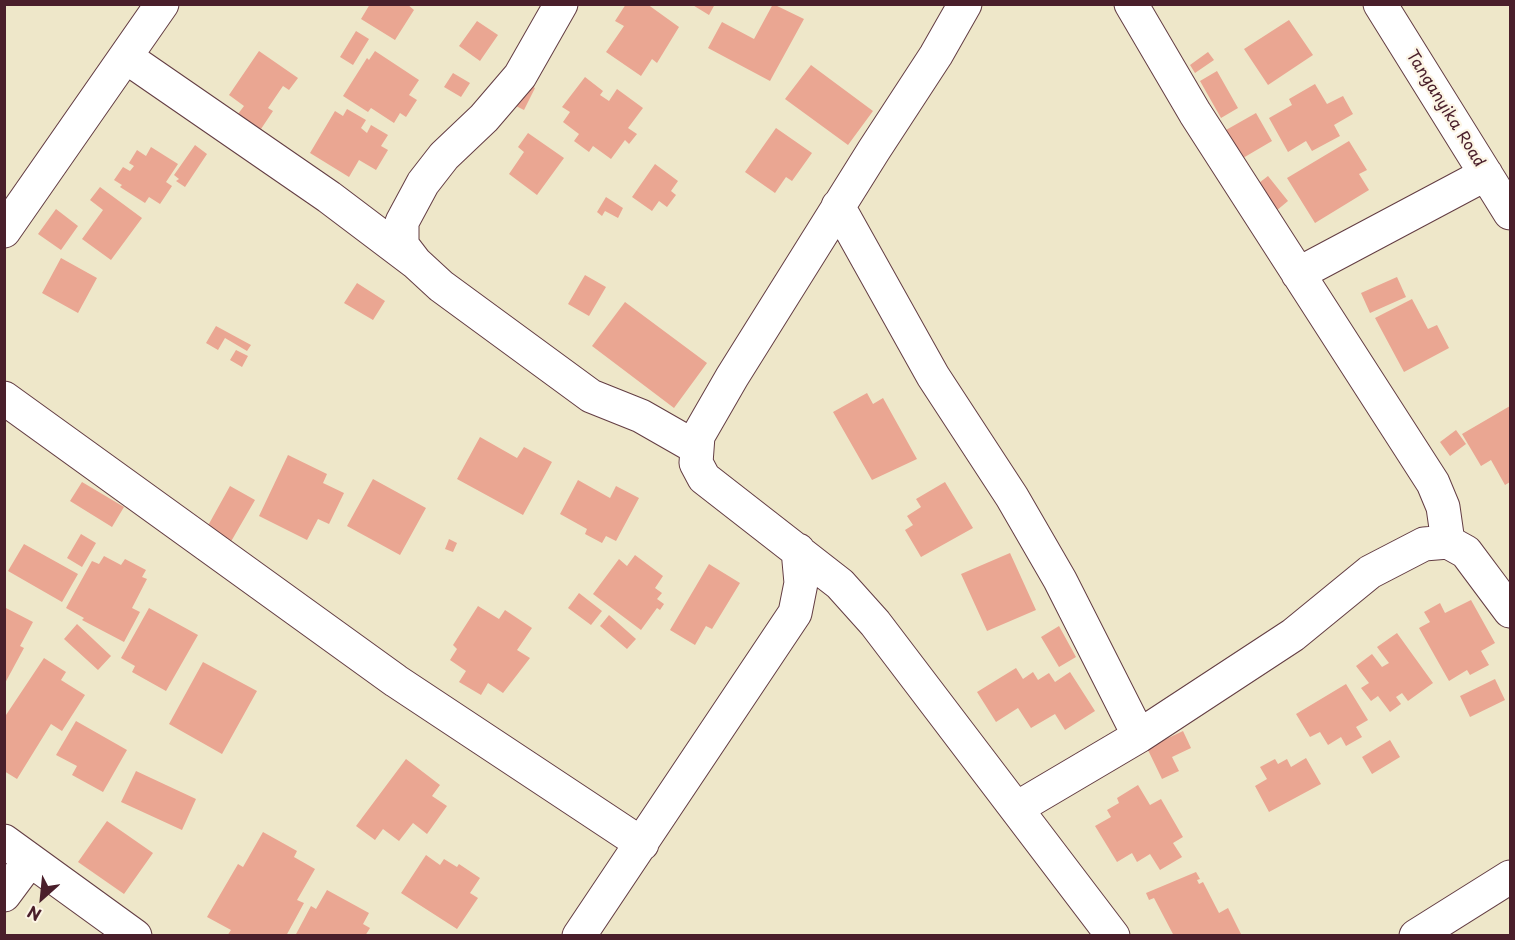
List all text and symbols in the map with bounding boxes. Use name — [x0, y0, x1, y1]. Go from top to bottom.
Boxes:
street label: Tanganyika Road — [1401, 47, 1489, 171]
north arrow — [12, 868, 72, 928]
text: N — [23, 900, 45, 928]

